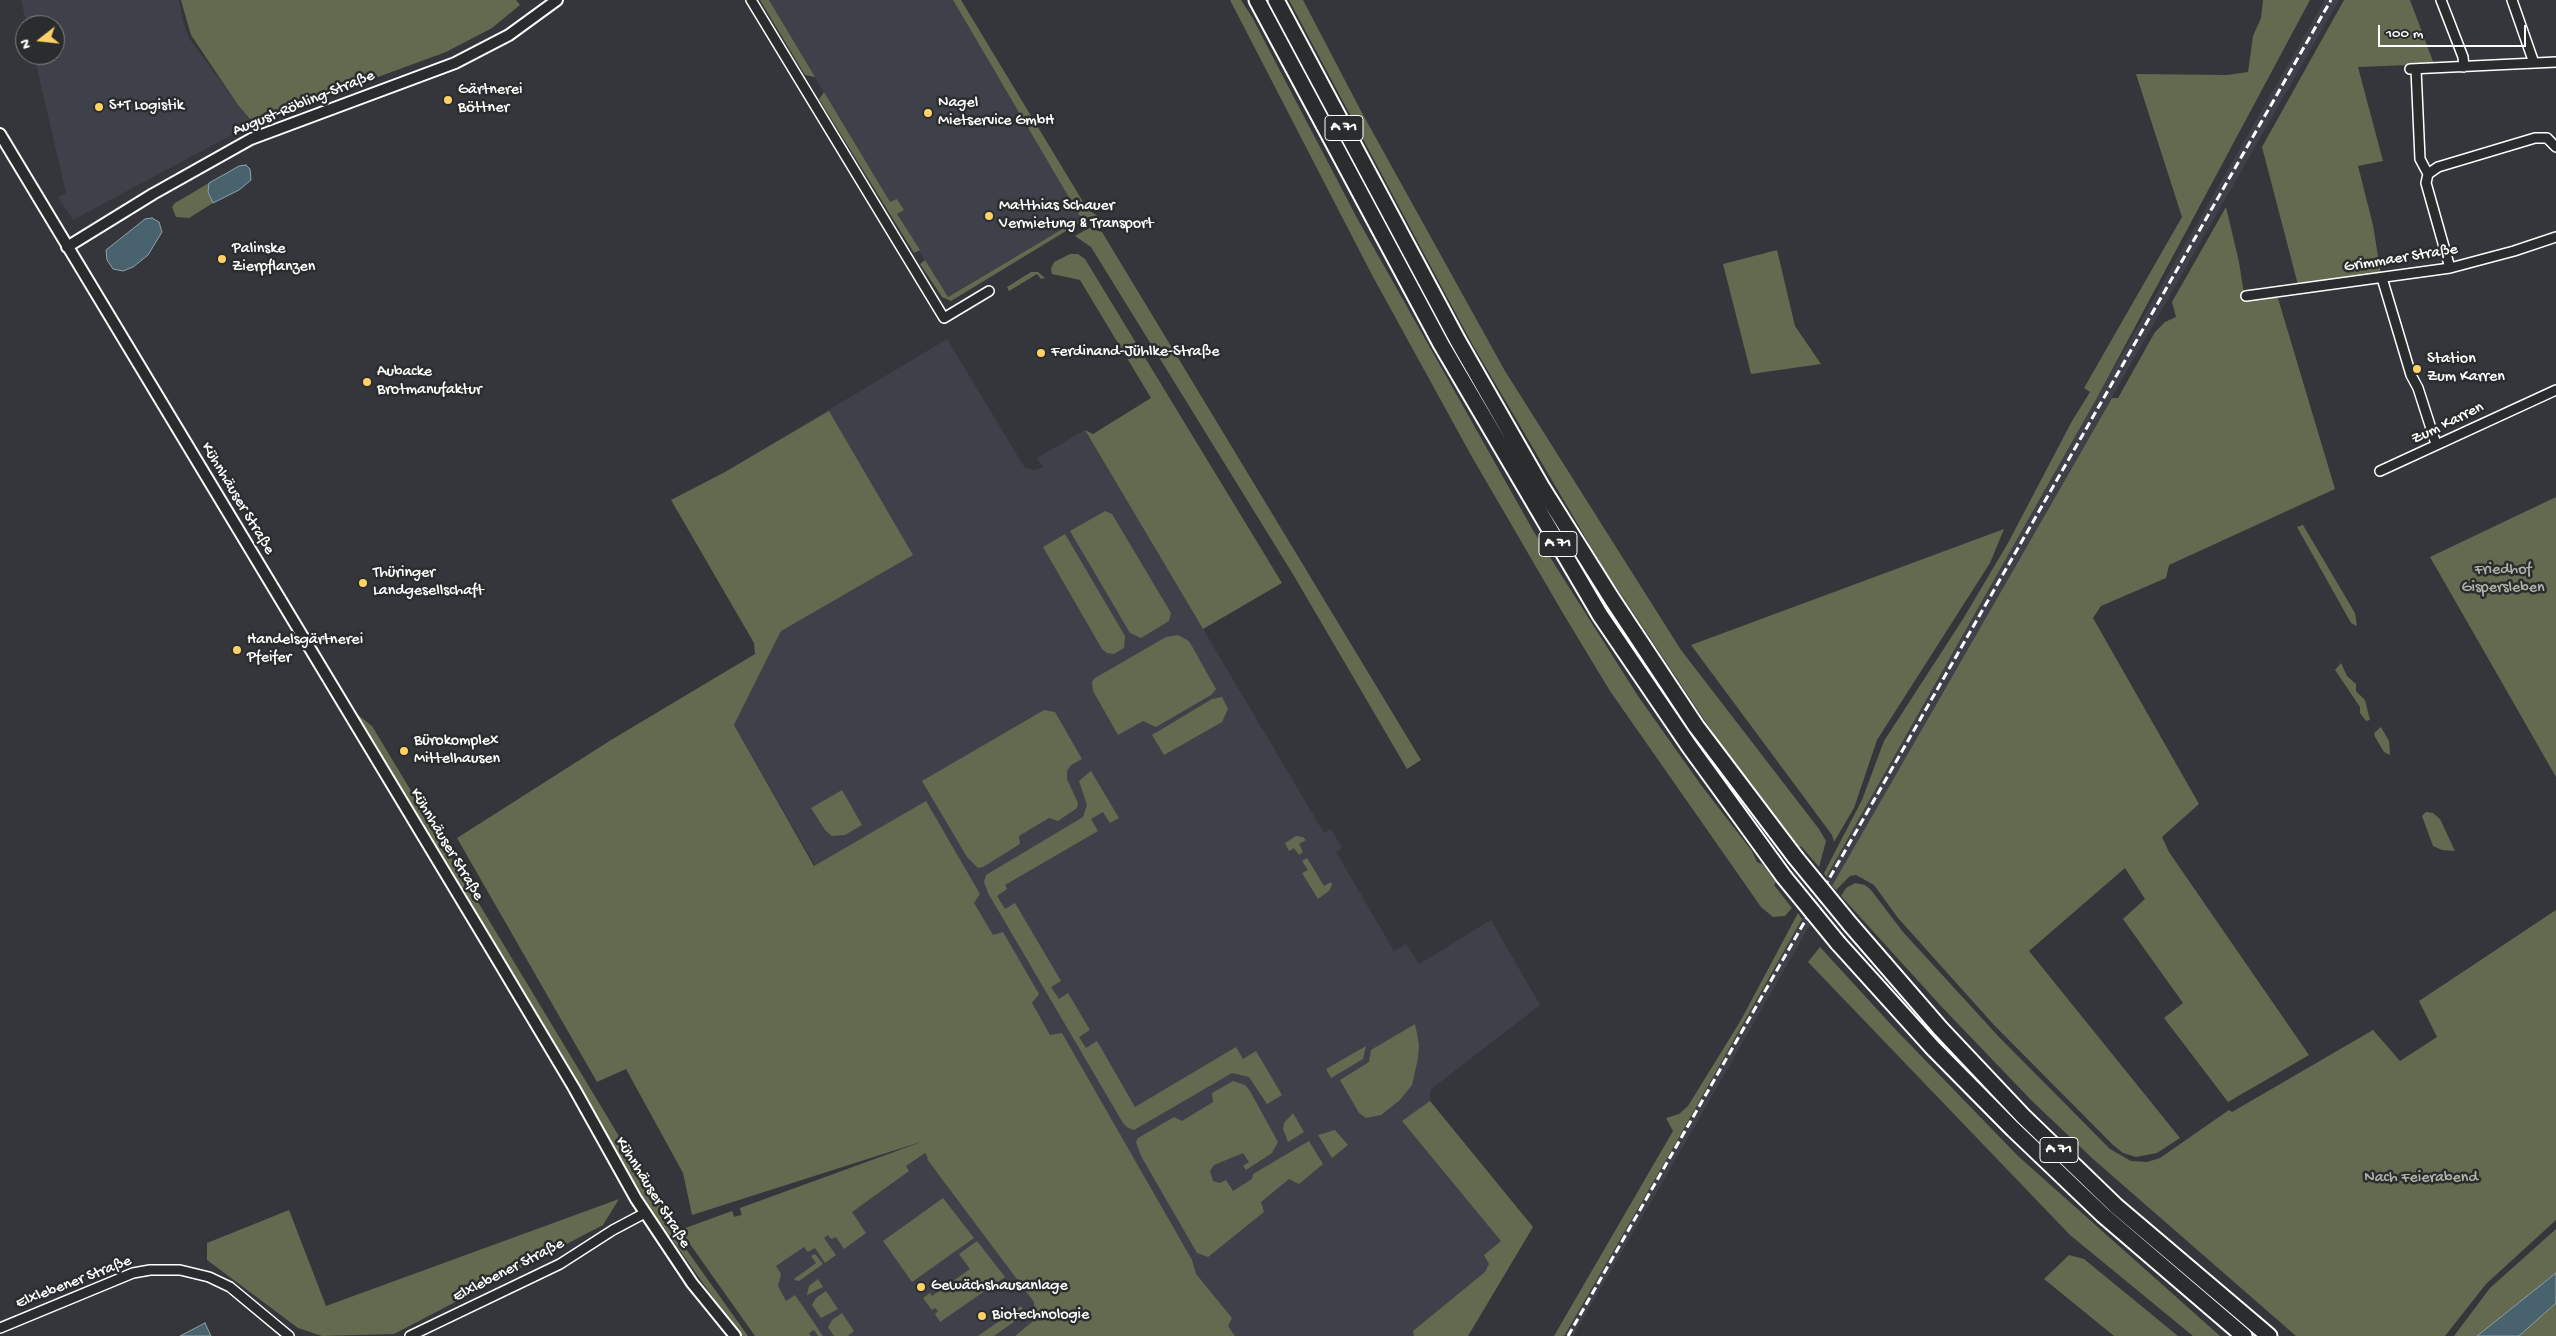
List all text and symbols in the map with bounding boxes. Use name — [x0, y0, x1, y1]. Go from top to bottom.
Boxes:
north arrow — [15, 15, 65, 65]
scale bar — [2381, 15, 2528, 47]
text: 100 m — [2386, 25, 2423, 43]
text: N — [17, 37, 35, 51]
street label: August-Röbling-Straße — [230, 67, 378, 141]
place label: Gärtnerei Böttner — [458, 81, 522, 119]
marker: Gärtnerei Böttner — [442, 94, 454, 106]
place label: Nagel Mietservice GmbH — [938, 94, 1054, 132]
place label: S+T Logistik — [109, 97, 184, 117]
marker: S+T Logistik — [93, 101, 105, 113]
marker: Nagel Mietservice GmbH — [922, 107, 934, 119]
road number: A 71 — [1325, 116, 1363, 140]
place label: Matthias Schauer Vermietung & Transport — [999, 197, 1153, 235]
marker: Matthias Schauer Vermietung & Transport — [983, 210, 995, 222]
place label: Palinske Zierpflanzen — [232, 240, 315, 278]
street label: Grimmaer Straße — [2343, 241, 2459, 277]
marker: Palinske Zierpflanzen — [216, 253, 228, 265]
place label: Ferdinand-Jühlke-Straße — [1051, 343, 1219, 363]
marker: Ferdinand-Jühlke-Straße — [1035, 347, 1047, 359]
place label: Station Zum Karren — [2427, 350, 2505, 388]
place label: Aubacke Brotmanufaktur — [377, 363, 482, 401]
marker: Station Zum Karren — [2411, 363, 2423, 375]
marker: Aubacke Brotmanufaktur — [361, 376, 373, 388]
street label: Zum Karren — [2409, 398, 2487, 450]
street label: Kühnhäuser Straße — [196, 439, 278, 559]
road number: A 71 — [1539, 532, 1577, 556]
park label: Friedhof Gispersleben — [2461, 561, 2545, 599]
place label: Thüringer Landgesellschaft — [373, 564, 484, 602]
marker: Thüringer Landgesellschaft — [357, 577, 369, 589]
place label: Handelsgärtnerei Pfeifer — [247, 631, 363, 669]
marker: Handelsgärtnerei Pfeifer — [231, 644, 243, 656]
place label: Bürokomplex Mittelhausen — [414, 732, 500, 770]
marker: Bürokomplex Mittelhausen — [398, 745, 410, 757]
street label: Kühnhäuser Straße — [405, 785, 487, 905]
street label: Kühnhäuser Straße — [610, 1134, 694, 1252]
road number: A 71 — [2040, 1138, 2078, 1162]
park label: Nach Feierabend — [2364, 1169, 2478, 1189]
street label: Elxlebener Straße — [450, 1235, 568, 1307]
street label: Elxlebener Straße — [14, 1252, 134, 1314]
place label: Gewächshausanlage — [931, 1277, 1068, 1297]
marker: Gewächshausanlage — [915, 1281, 927, 1293]
place label: Biotechnologie — [992, 1306, 1089, 1326]
marker: Biotechnologie — [976, 1310, 988, 1322]

